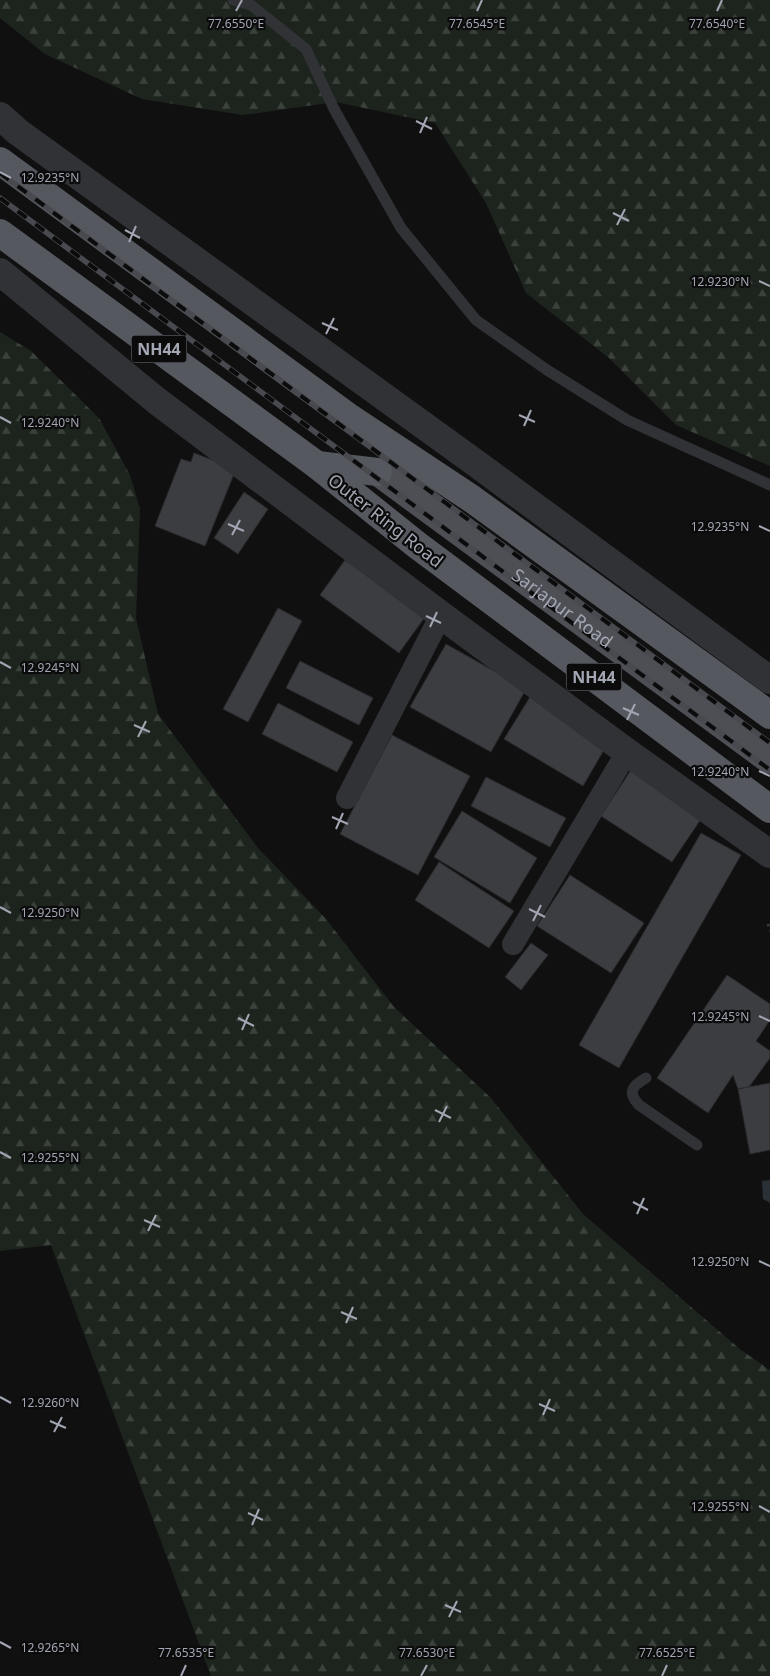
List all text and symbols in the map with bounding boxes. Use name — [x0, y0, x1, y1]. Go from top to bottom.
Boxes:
text: 77.6550°E — [208, 15, 264, 32]
text: 77.6545°E — [449, 15, 505, 32]
text: 77.6540°E — [689, 15, 745, 32]
text: 12.9235°N — [21, 169, 79, 186]
text: 12.9230°N — [691, 273, 749, 290]
road number: NH44 — [132, 336, 186, 362]
text: 12.9240°N — [21, 414, 79, 431]
street label: Outer Ring Road — [323, 467, 449, 573]
text: 12.9235°N — [691, 518, 749, 535]
street label: Sarjapur Road — [507, 562, 618, 653]
text: 12.9245°N — [21, 659, 79, 676]
road number: NH44 — [566, 664, 622, 690]
text: 12.9240°N — [691, 763, 749, 780]
text: 12.9250°N — [21, 904, 79, 921]
text: 12.9245°N — [691, 1008, 749, 1025]
text: 12.9255°N — [21, 1149, 79, 1166]
text: 12.9250°N — [691, 1253, 749, 1270]
text: 12.9260°N — [21, 1394, 79, 1411]
text: 12.9255°N — [691, 1498, 749, 1515]
text: 12.9265°N — [21, 1639, 79, 1656]
text: 77.6535°E — [158, 1644, 214, 1661]
text: 77.6530°E — [399, 1644, 455, 1661]
text: 77.6525°E — [639, 1644, 695, 1661]

